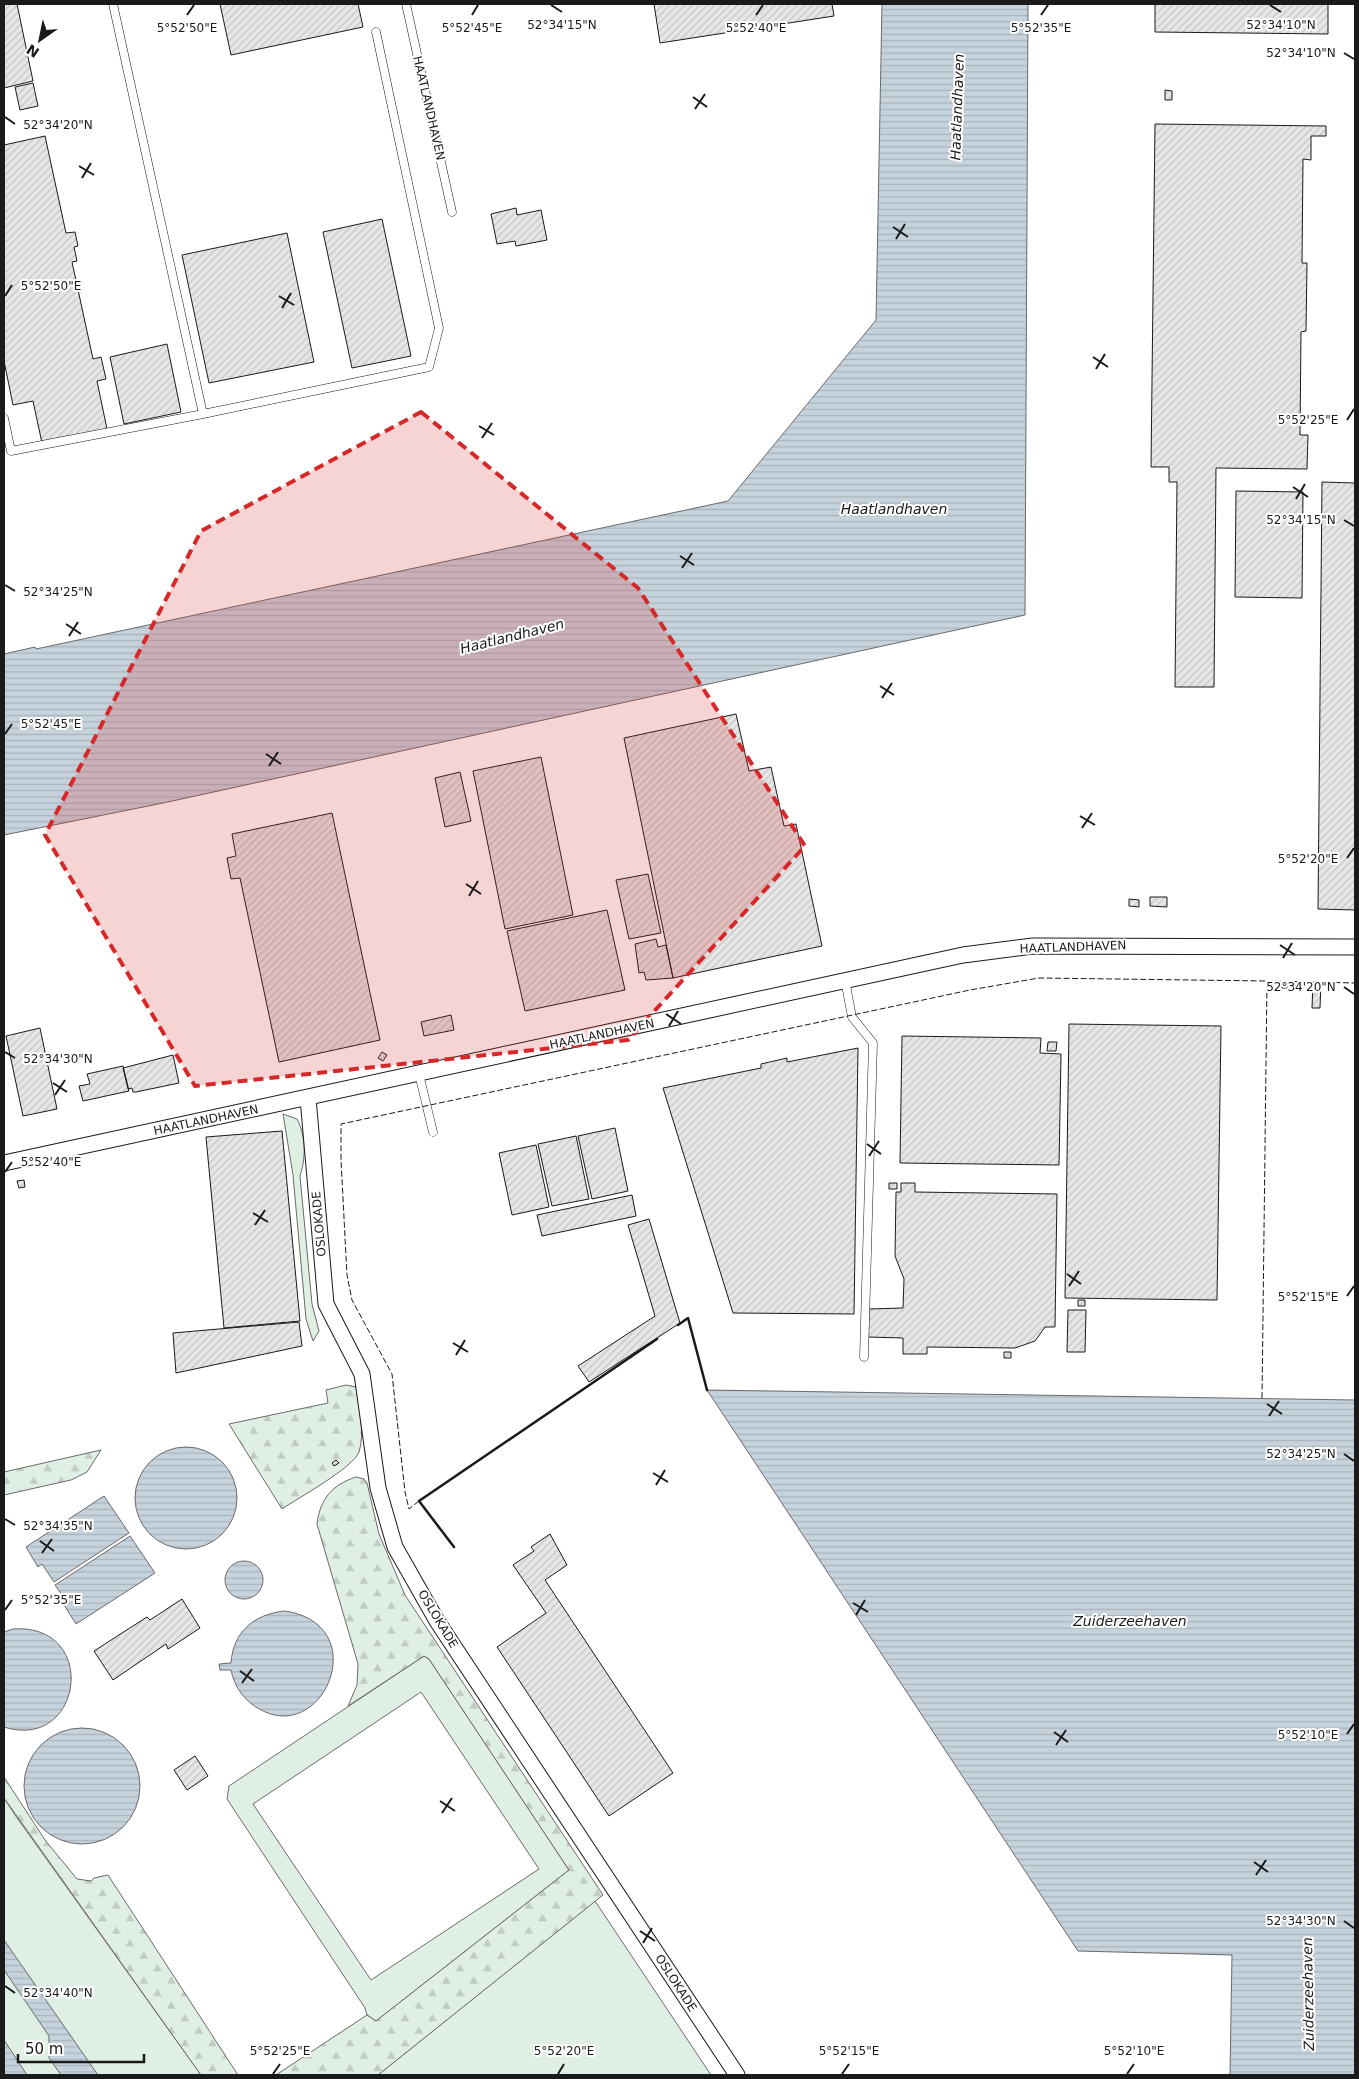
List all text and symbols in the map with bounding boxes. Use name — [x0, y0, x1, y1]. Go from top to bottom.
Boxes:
north arrow — [15, 15, 65, 65]
text: 52°34'15"N — [527, 18, 597, 32]
text: 52°34'10"N — [1246, 18, 1316, 32]
text: 5°52'50"E — [157, 21, 217, 35]
text: 5°52'45"E — [442, 21, 502, 35]
text: 5°52'40"E — [726, 21, 786, 35]
text: 5°52'35"E — [1011, 21, 1071, 35]
text: N — [24, 41, 42, 61]
text: 52°34'10"N — [1266, 46, 1336, 60]
water label: Haatlandhaven — [947, 53, 967, 161]
street label: HAATLANDHAVEN — [410, 54, 448, 162]
text: 52°34'20"N — [23, 118, 93, 132]
text: 5°52'50"E — [21, 279, 81, 293]
text: 5°52'25"E — [1278, 413, 1338, 427]
water label: Haatlandhaven — [841, 501, 947, 517]
text: 52°34'15"N — [1266, 513, 1336, 527]
text: 52°34'25"N — [23, 585, 93, 599]
water label: Haatlandhaven — [458, 615, 566, 657]
text: 5°52'45"E — [21, 717, 81, 731]
text: 5°52'20"E — [1278, 852, 1338, 866]
street label: HAATLANDHAVEN — [1019, 938, 1127, 956]
text: 52°34'20"N — [1266, 980, 1336, 994]
street label: HAATLANDHAVEN — [548, 1016, 656, 1052]
text: 52°34'30"N — [23, 1052, 93, 1066]
street label: HAATLANDHAVEN — [152, 1102, 260, 1138]
text: 5°52'40"E — [21, 1155, 81, 1169]
street label: OSLOKADE — [309, 1191, 329, 1257]
text: 5°52'15"E — [1278, 1290, 1338, 1304]
text: 52°34'25"N — [1266, 1447, 1336, 1461]
text: 52°34'35"N — [23, 1519, 93, 1533]
street label: OSLOKADE — [415, 1587, 461, 1651]
text: 5°52'35"E — [21, 1593, 81, 1607]
water label: Zuiderzeehaven — [1072, 1613, 1187, 1629]
text: 5°52'10"E — [1278, 1728, 1338, 1742]
text: 52°34'30"N — [1266, 1914, 1336, 1928]
water label: Zuiderzeehaven — [1299, 1937, 1317, 2052]
street label: OSLOKADE — [652, 1952, 700, 2014]
text: 52°34'40"N — [23, 1986, 93, 2000]
scale bar — [18, 2032, 144, 2064]
text: 50 m — [25, 2040, 63, 2058]
text: 5°52'25"E — [250, 2044, 310, 2058]
text: 5°52'20"E — [534, 2044, 594, 2058]
text: 5°52'15"E — [819, 2044, 879, 2058]
text: 5°52'10"E — [1104, 2044, 1164, 2058]

